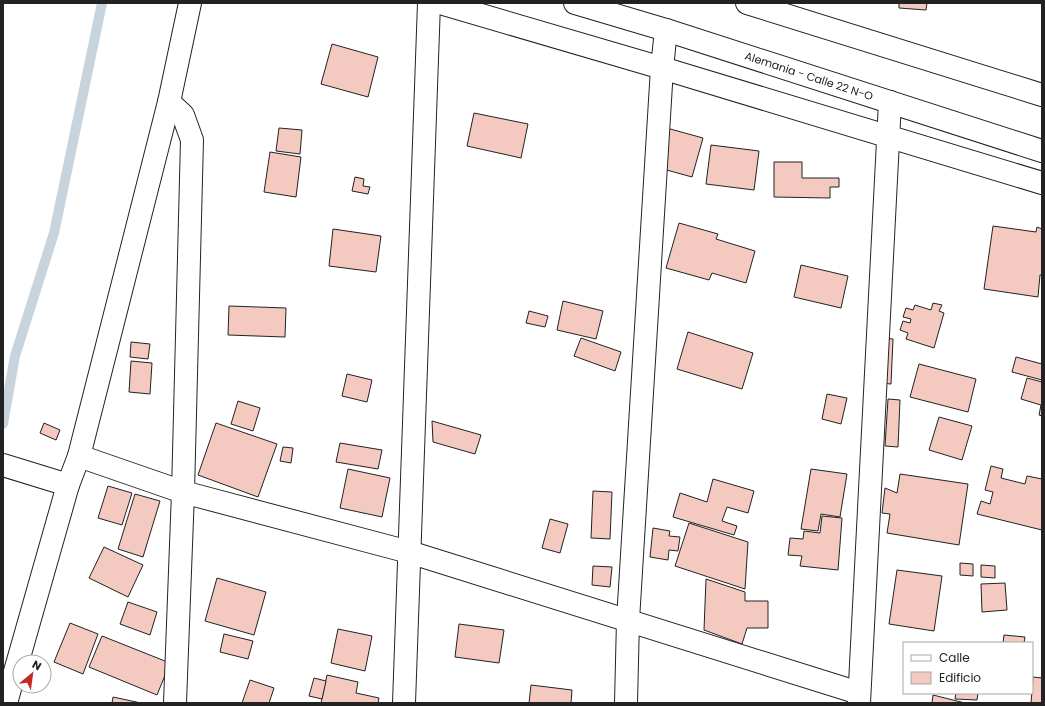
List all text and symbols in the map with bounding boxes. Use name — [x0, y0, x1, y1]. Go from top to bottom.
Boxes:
street label: Alemania - Calle 22 N-O — [743, 48, 876, 104]
legend — [903, 642, 1033, 694]
text: Calle — [939, 649, 970, 666]
north arrow — [12, 654, 52, 694]
text: N — [29, 656, 44, 674]
text: Edificio — [939, 669, 981, 686]

